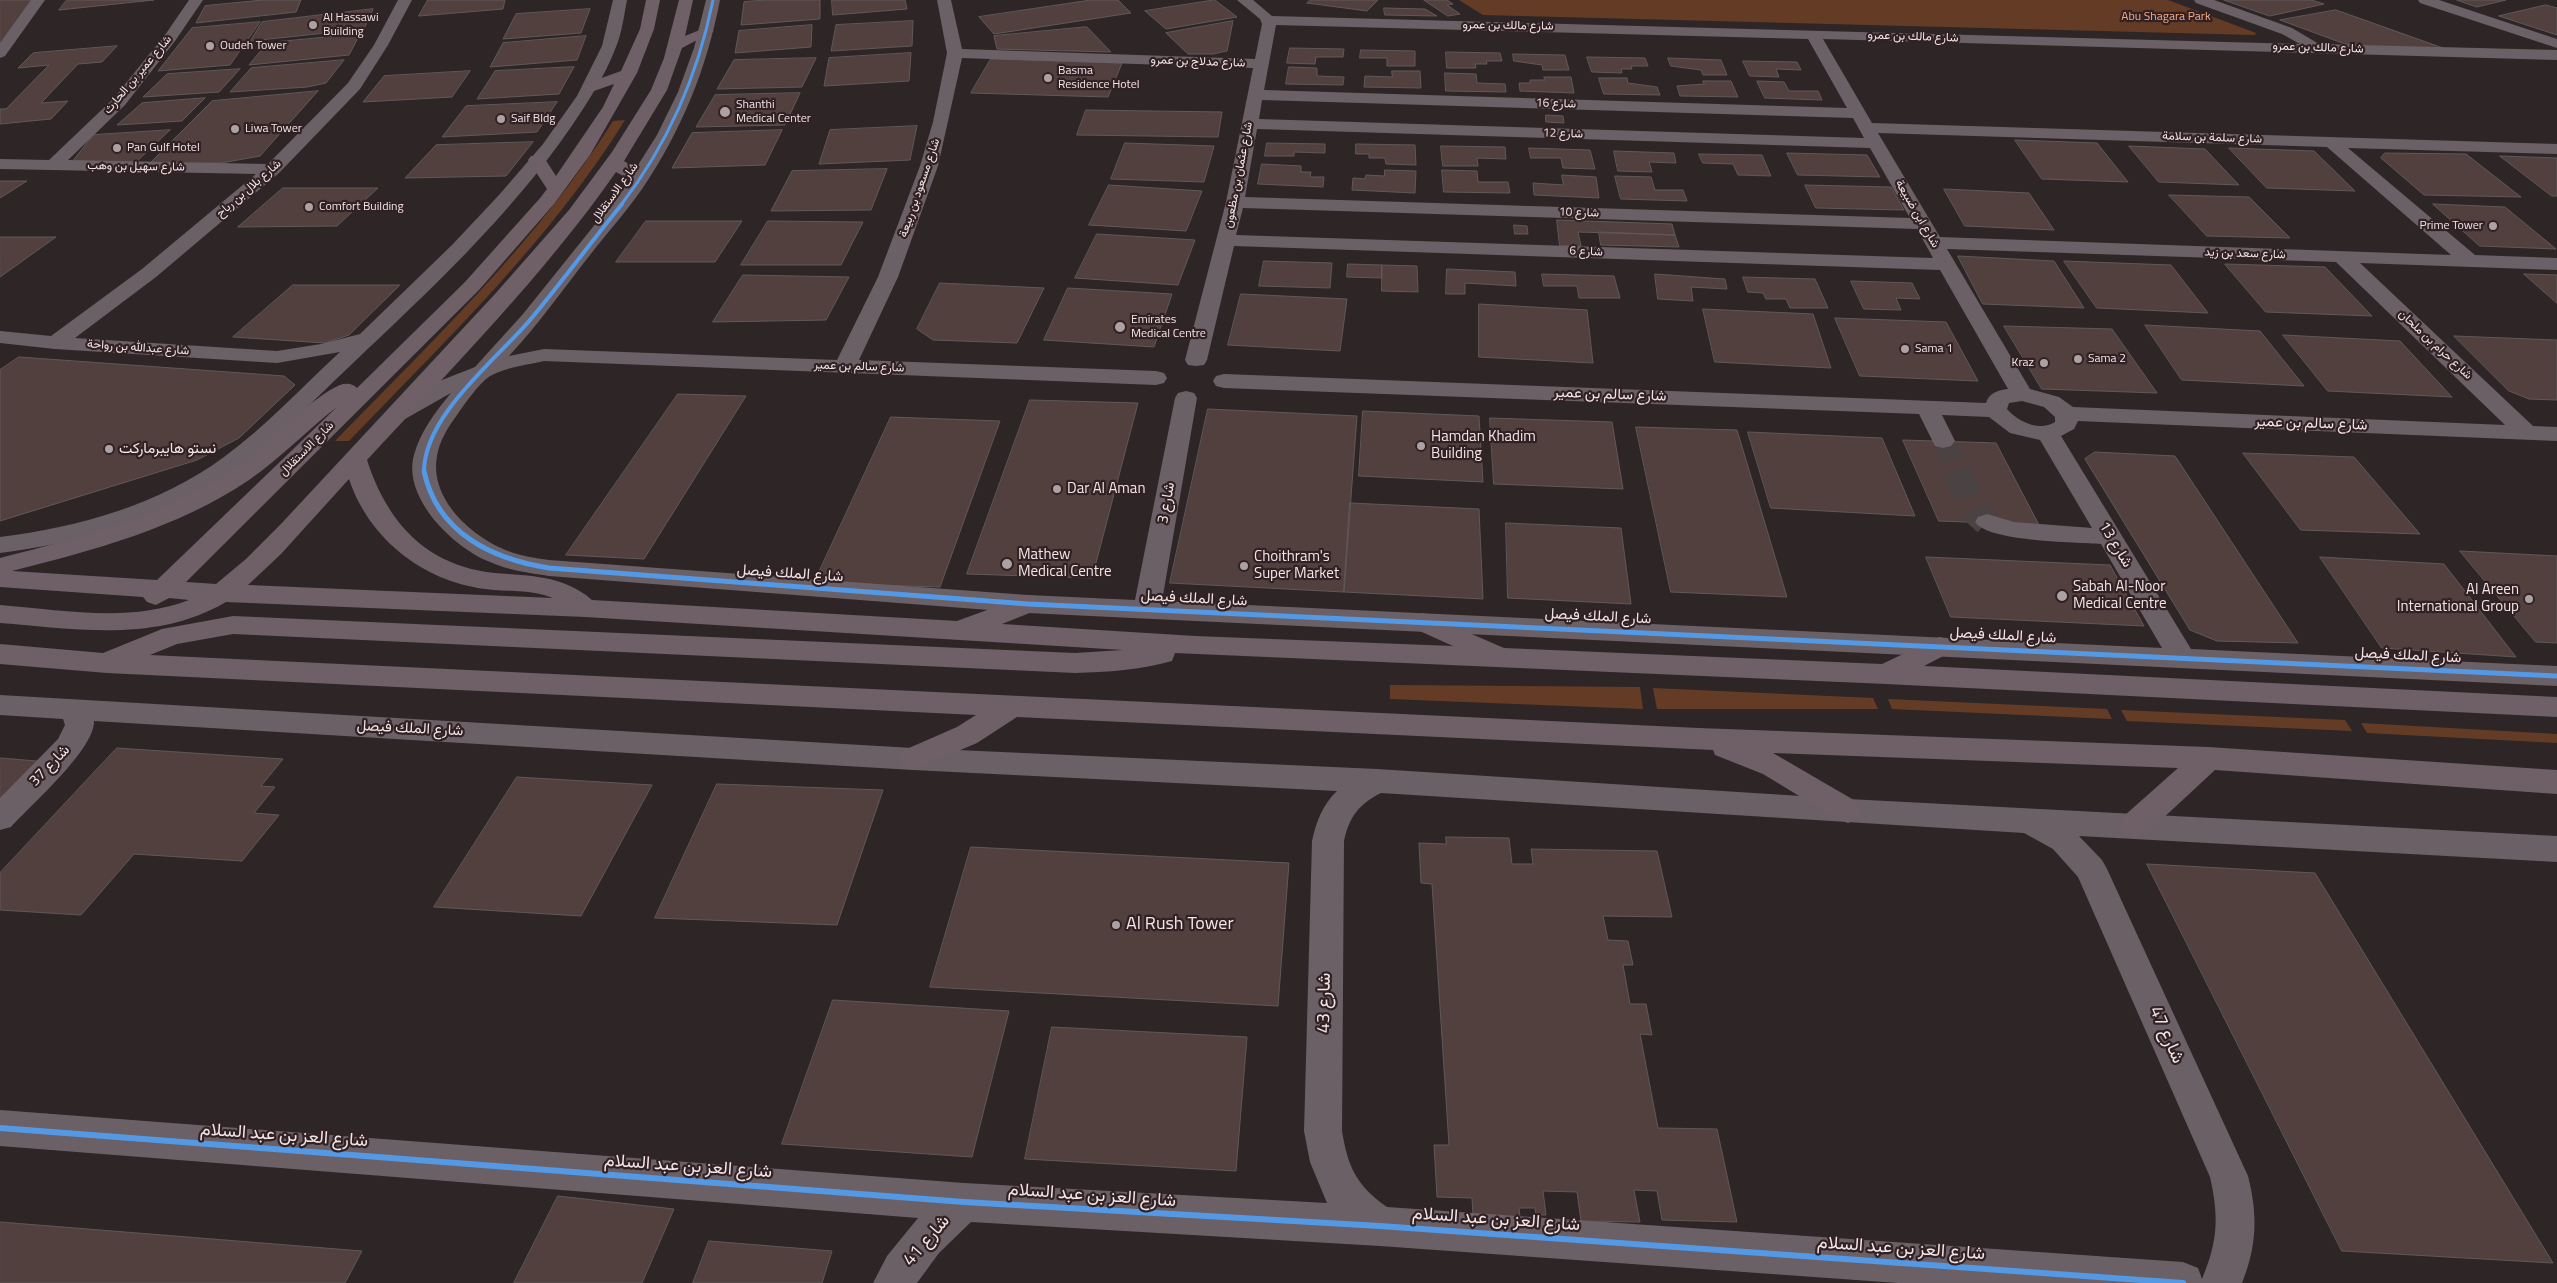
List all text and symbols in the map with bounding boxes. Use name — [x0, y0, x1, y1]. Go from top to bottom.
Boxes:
park label: Abu Shagara Park — [2121, 10, 2211, 24]
place label: Al Hassawi Building — [323, 11, 379, 39]
street label: شارع مالك بن عمرو — [1462, 18, 1554, 34]
marker: Al Hassawi Building — [307, 19, 319, 31]
street label: شارع مالك بن عمرو — [1867, 28, 1959, 46]
street label: شارع عمير بن الحارث — [101, 33, 175, 117]
place label: Oudeh Tower — [220, 39, 287, 53]
street label: شارع مالك بن عمرو — [2272, 39, 2364, 57]
marker: Oudeh Tower — [204, 40, 216, 52]
street label: شارع مدلاج بن عمرو — [1150, 53, 1246, 71]
place label: Basma Residence Hotel — [1058, 64, 1140, 92]
marker: Basma Residence Hotel — [1042, 72, 1054, 84]
street label: شارع 16 — [1536, 96, 1576, 112]
place label: Shanthi Medical Center — [736, 98, 811, 126]
marker: Shanthi Medical Center — [718, 105, 732, 119]
place label: Saif Bldg — [511, 112, 555, 126]
marker: Saif Bldg — [495, 113, 507, 125]
street label: شارع عثمان بن مظعون — [1222, 121, 1256, 229]
place label: Liwa Tower — [245, 122, 302, 136]
marker: Liwa Tower — [229, 123, 241, 135]
street label: شارع 12 — [1543, 126, 1583, 142]
street label: شارع سلمة بن سلامة — [2162, 129, 2262, 147]
street label: شارع مسعود بن ربيعة — [896, 137, 944, 239]
place label: Pan Gulf Hotel — [127, 141, 200, 155]
marker: Pan Gulf Hotel — [111, 142, 123, 154]
street label: شارع بلال بن رباح — [214, 157, 284, 221]
street label: شارع سهيل بن وهب — [87, 159, 185, 175]
street label: شارع الاستقلال — [588, 160, 642, 226]
street label: شارع ابن ضبيعة — [1892, 177, 1942, 251]
place label: Comfort Building — [319, 200, 404, 214]
marker: Comfort Building — [303, 201, 315, 213]
street label: شارع 10 — [1559, 205, 1599, 221]
place label: Prime Tower — [2420, 219, 2483, 233]
marker: Prime Tower — [2487, 220, 2499, 232]
street label: شارع 6 — [1569, 244, 1603, 260]
street label: شارع سعد بن زيد — [2204, 245, 2286, 263]
street label: شارع حرام بن ملحان — [2395, 307, 2475, 383]
place label: Emirates Medical Centre — [1131, 313, 1206, 341]
marker: Emirates Medical Centre — [1113, 320, 1127, 334]
street label: شارع عبدالله بن رواحة — [86, 337, 190, 359]
place label: Sama 1 — [1915, 342, 1953, 356]
marker: Sama 1 — [1899, 343, 1911, 355]
place label: Sama 2 — [2088, 352, 2126, 366]
marker: Sama 2 — [2072, 353, 2084, 365]
place label: Kraz — [2012, 356, 2034, 370]
marker: Kraz — [2038, 357, 2050, 369]
street label: شارع سالم بن عمير — [814, 358, 904, 376]
street label: شارع سالم بن عمير — [1553, 384, 1667, 406]
street label: شارع سالم بن عمير — [2254, 413, 2368, 435]
street label: شارع الاستقلال — [277, 419, 337, 479]
place label: Hamdan Khadim Building — [1431, 428, 1536, 463]
place label: نستو هايبرماركت — [119, 440, 216, 458]
marker: Hamdan Khadim Building — [1415, 440, 1427, 452]
marker: نستو هايبرماركت — [103, 443, 115, 455]
place label: Dar Al Aman — [1067, 480, 1145, 498]
street label: شارع 3 — [1155, 481, 1179, 525]
marker: Dar Al Aman — [1051, 483, 1063, 495]
street label: شارع 13 — [2094, 519, 2136, 571]
place label: Mathew Medical Centre — [1018, 546, 1112, 581]
place label: Choithram's Super Market — [1254, 548, 1339, 583]
marker: Mathew Medical Centre — [1000, 557, 1014, 571]
marker: Choithram's Super Market — [1238, 560, 1250, 572]
street label: شارع الملك فيصل — [736, 561, 844, 587]
place label: Sabah Al-Noor Medical Centre — [2073, 578, 2167, 613]
place label: Al Areen International Group — [2397, 581, 2519, 616]
street label: شارع الملك فيصل — [1140, 587, 1248, 611]
marker: Sabah Al-Noor Medical Centre — [2055, 589, 2069, 603]
marker: Al Areen International Group — [2523, 593, 2535, 605]
street label: شارع الملك فيصل — [1544, 605, 1652, 629]
street label: شارع الملك فيصل — [1949, 624, 2057, 648]
street label: شارع الملك فيصل — [2354, 644, 2462, 668]
street label: شارع الملك فيصل — [356, 717, 464, 741]
street label: شارع 37 — [26, 742, 74, 790]
place label: Al Rush Tower — [1126, 914, 1234, 936]
marker: Al Rush Tower — [1110, 919, 1122, 931]
street label: شارع 43 — [1314, 973, 1336, 1033]
street label: شارع 47 — [2144, 1003, 2188, 1067]
street label: شارع العز بن عبد السلام — [199, 1119, 369, 1153]
street label: شارع العز بن عبد السلام — [603, 1150, 773, 1184]
street label: شارع العز بن عبد السلام — [1007, 1179, 1177, 1213]
street label: شارع العز بن عبد السلام — [1411, 1203, 1581, 1237]
street label: شارع 41 — [899, 1211, 955, 1271]
street label: شارع العز بن عبد السلام — [1816, 1232, 1986, 1266]

